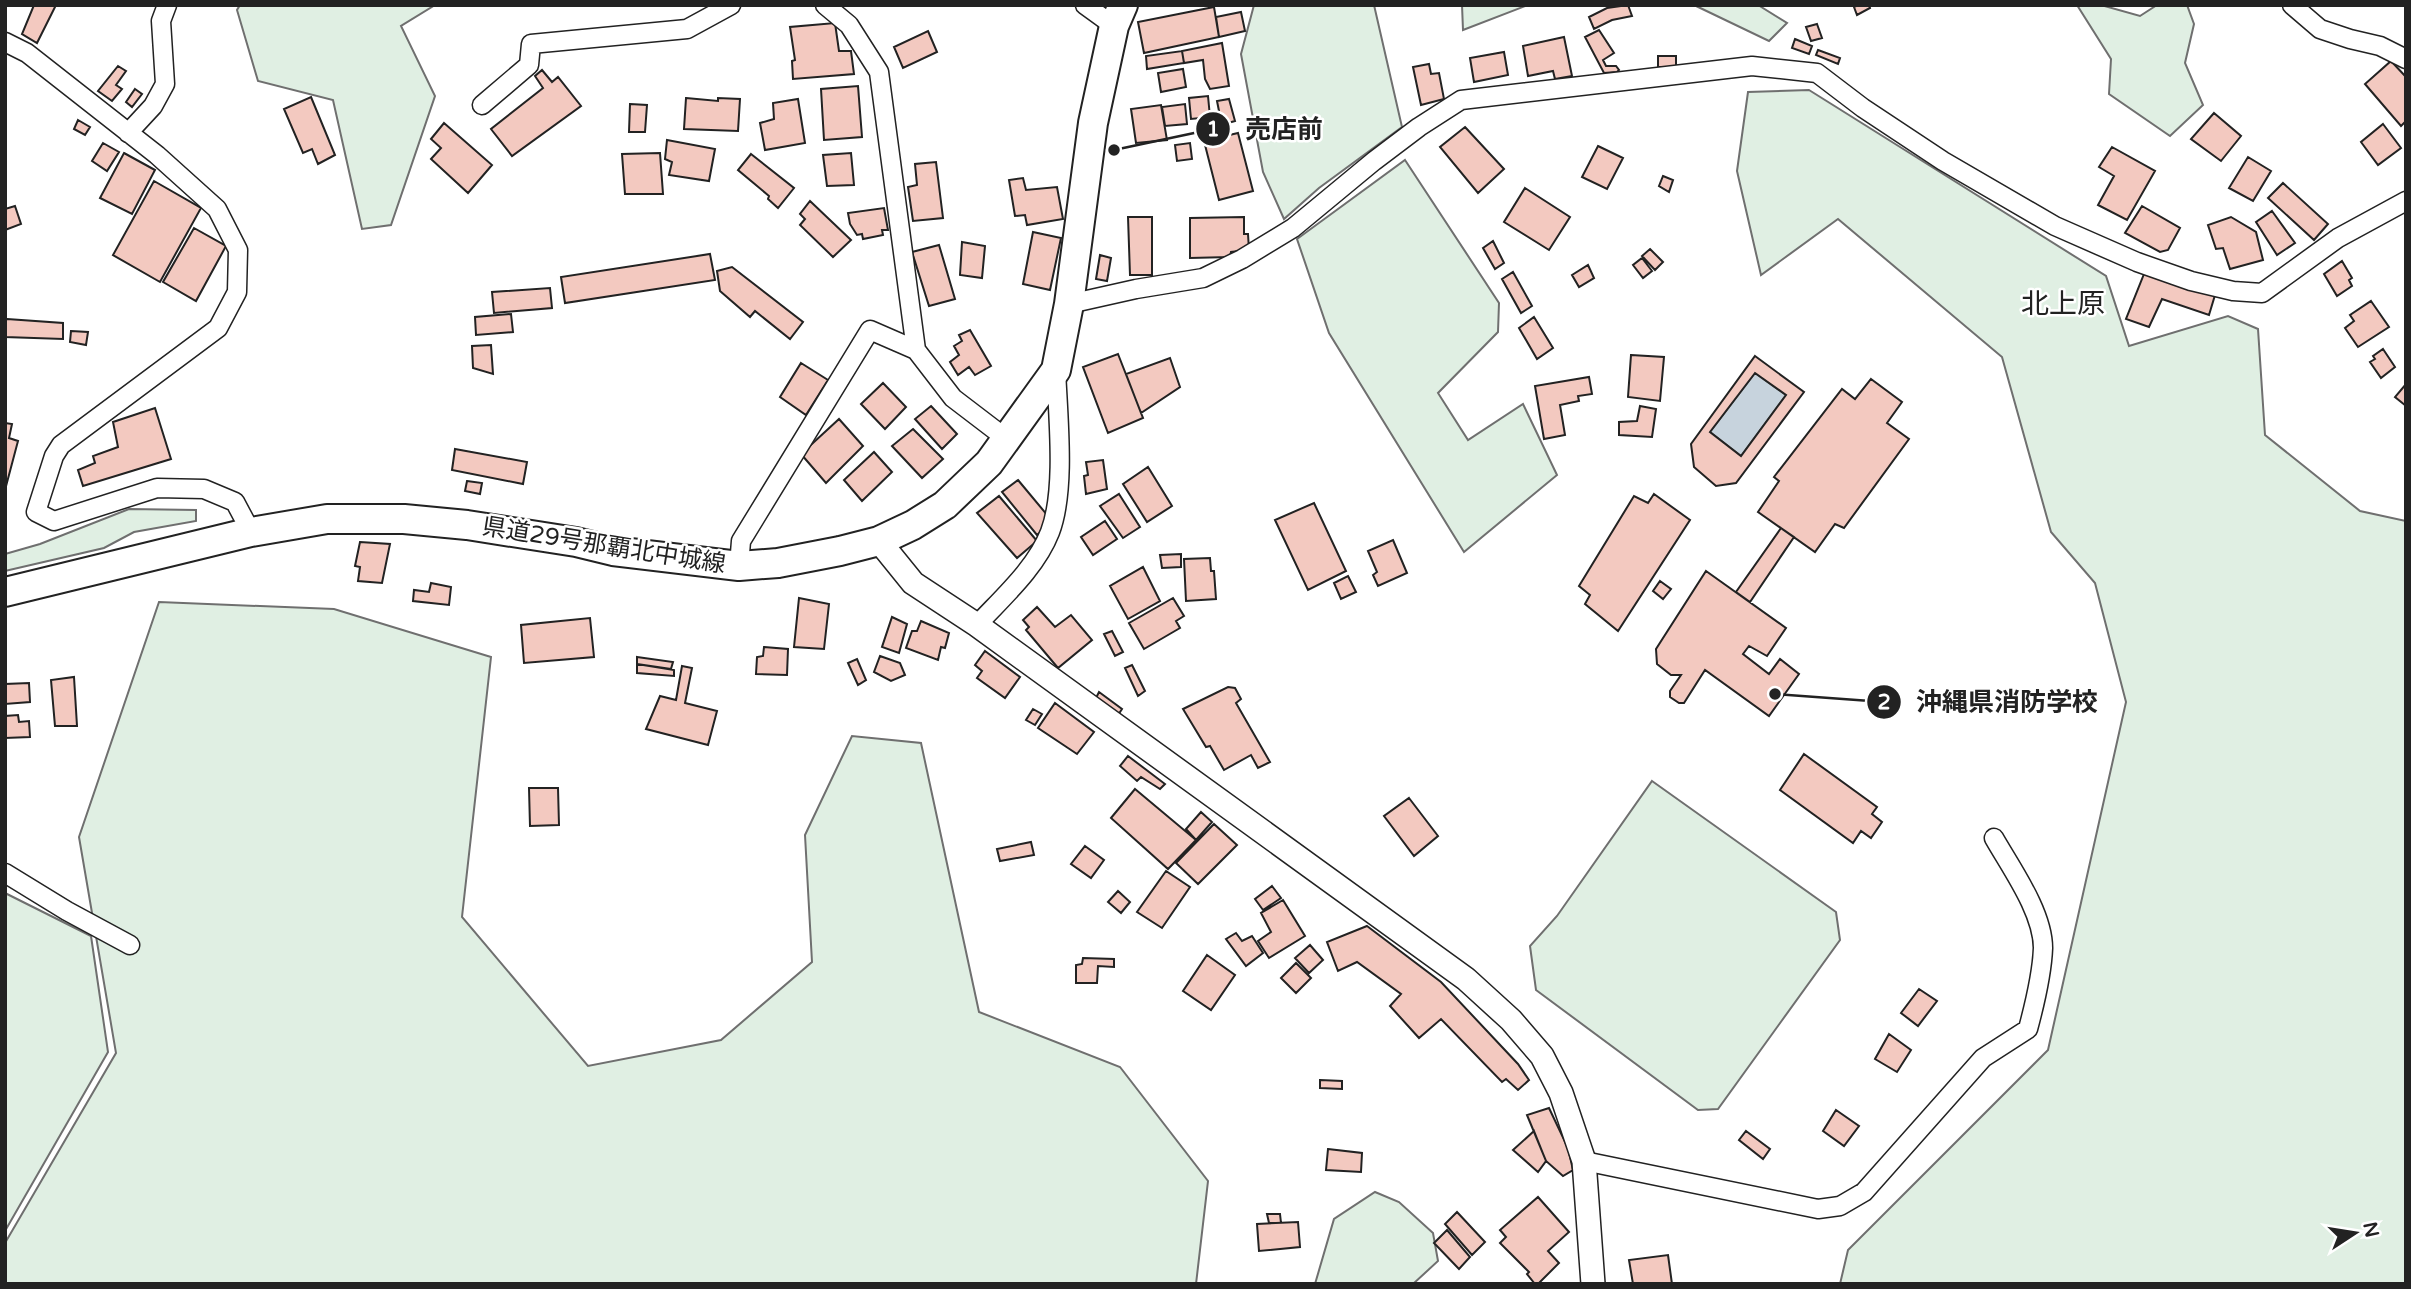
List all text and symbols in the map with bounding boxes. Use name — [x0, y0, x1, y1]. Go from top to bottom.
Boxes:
callout: 売店前 — [1196, 105, 1337, 152]
text: 売店前 — [1245, 114, 1323, 145]
text: 1 — [1206, 117, 1220, 142]
district label: 北上原 — [2021, 287, 2105, 321]
street label: 県道29号那覇北中城線 — [480, 512, 728, 579]
callout: 沖縄県消防学校 — [1867, 678, 2112, 725]
text: 沖縄県消防学校 — [1916, 687, 2098, 718]
text: 2 — [1877, 690, 1891, 715]
north arrow — [2320, 1198, 2390, 1268]
text: N — [2358, 1220, 2383, 1239]

